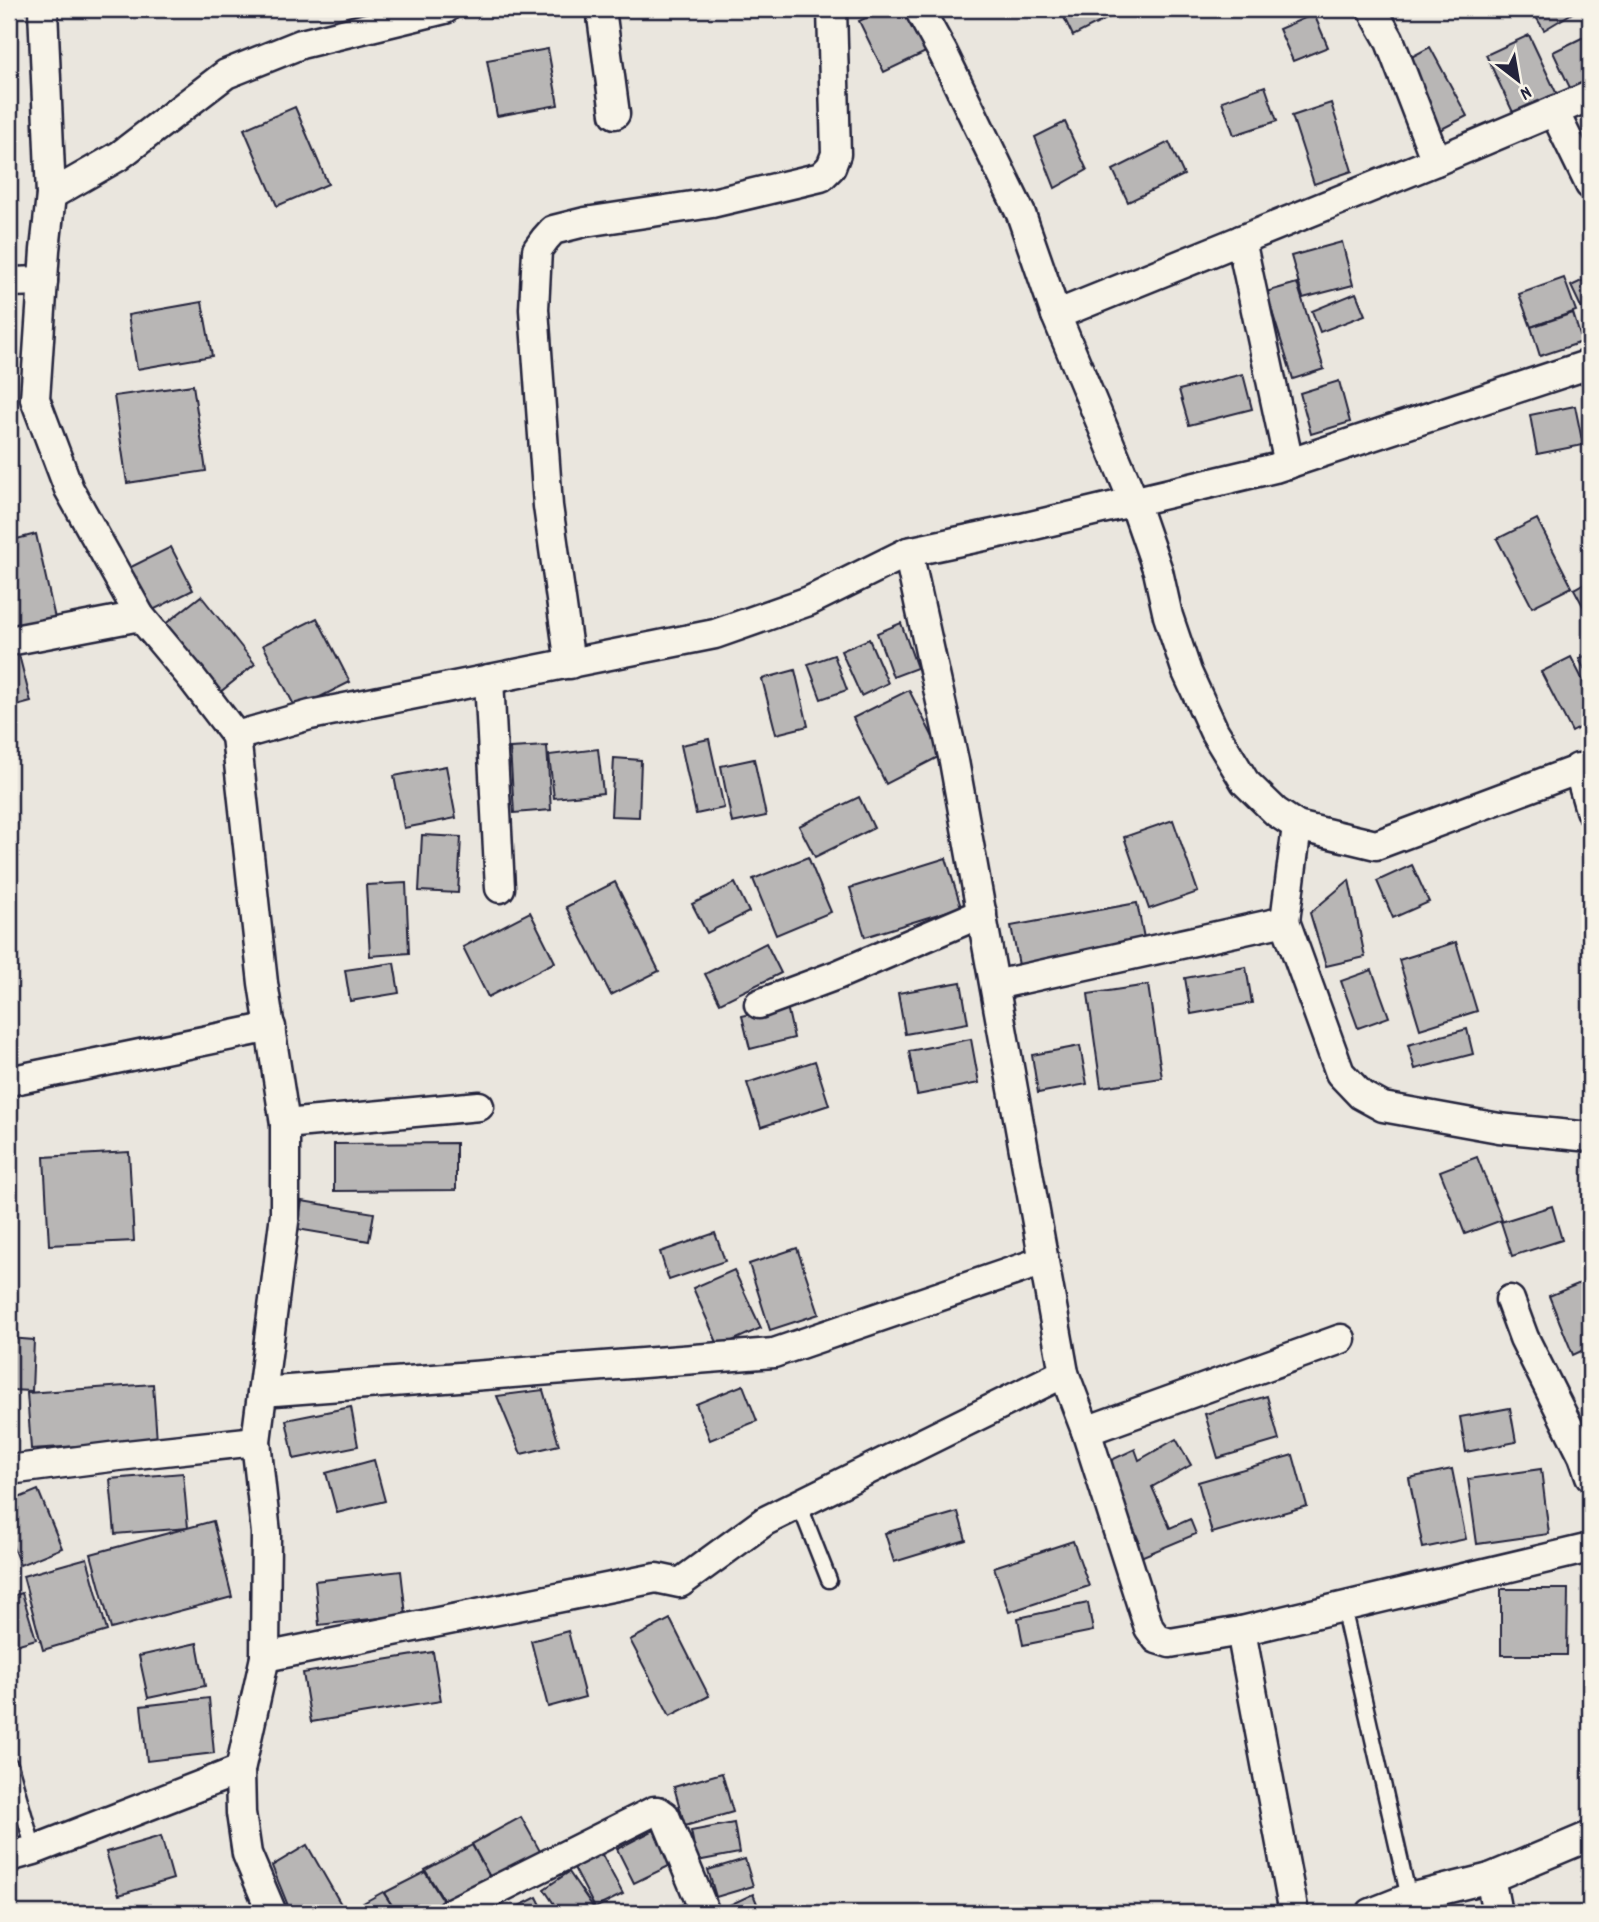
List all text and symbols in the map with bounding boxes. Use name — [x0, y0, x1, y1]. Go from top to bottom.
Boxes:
north arrow — [1484, 46, 1554, 116]
text: N — [1514, 78, 1536, 106]

